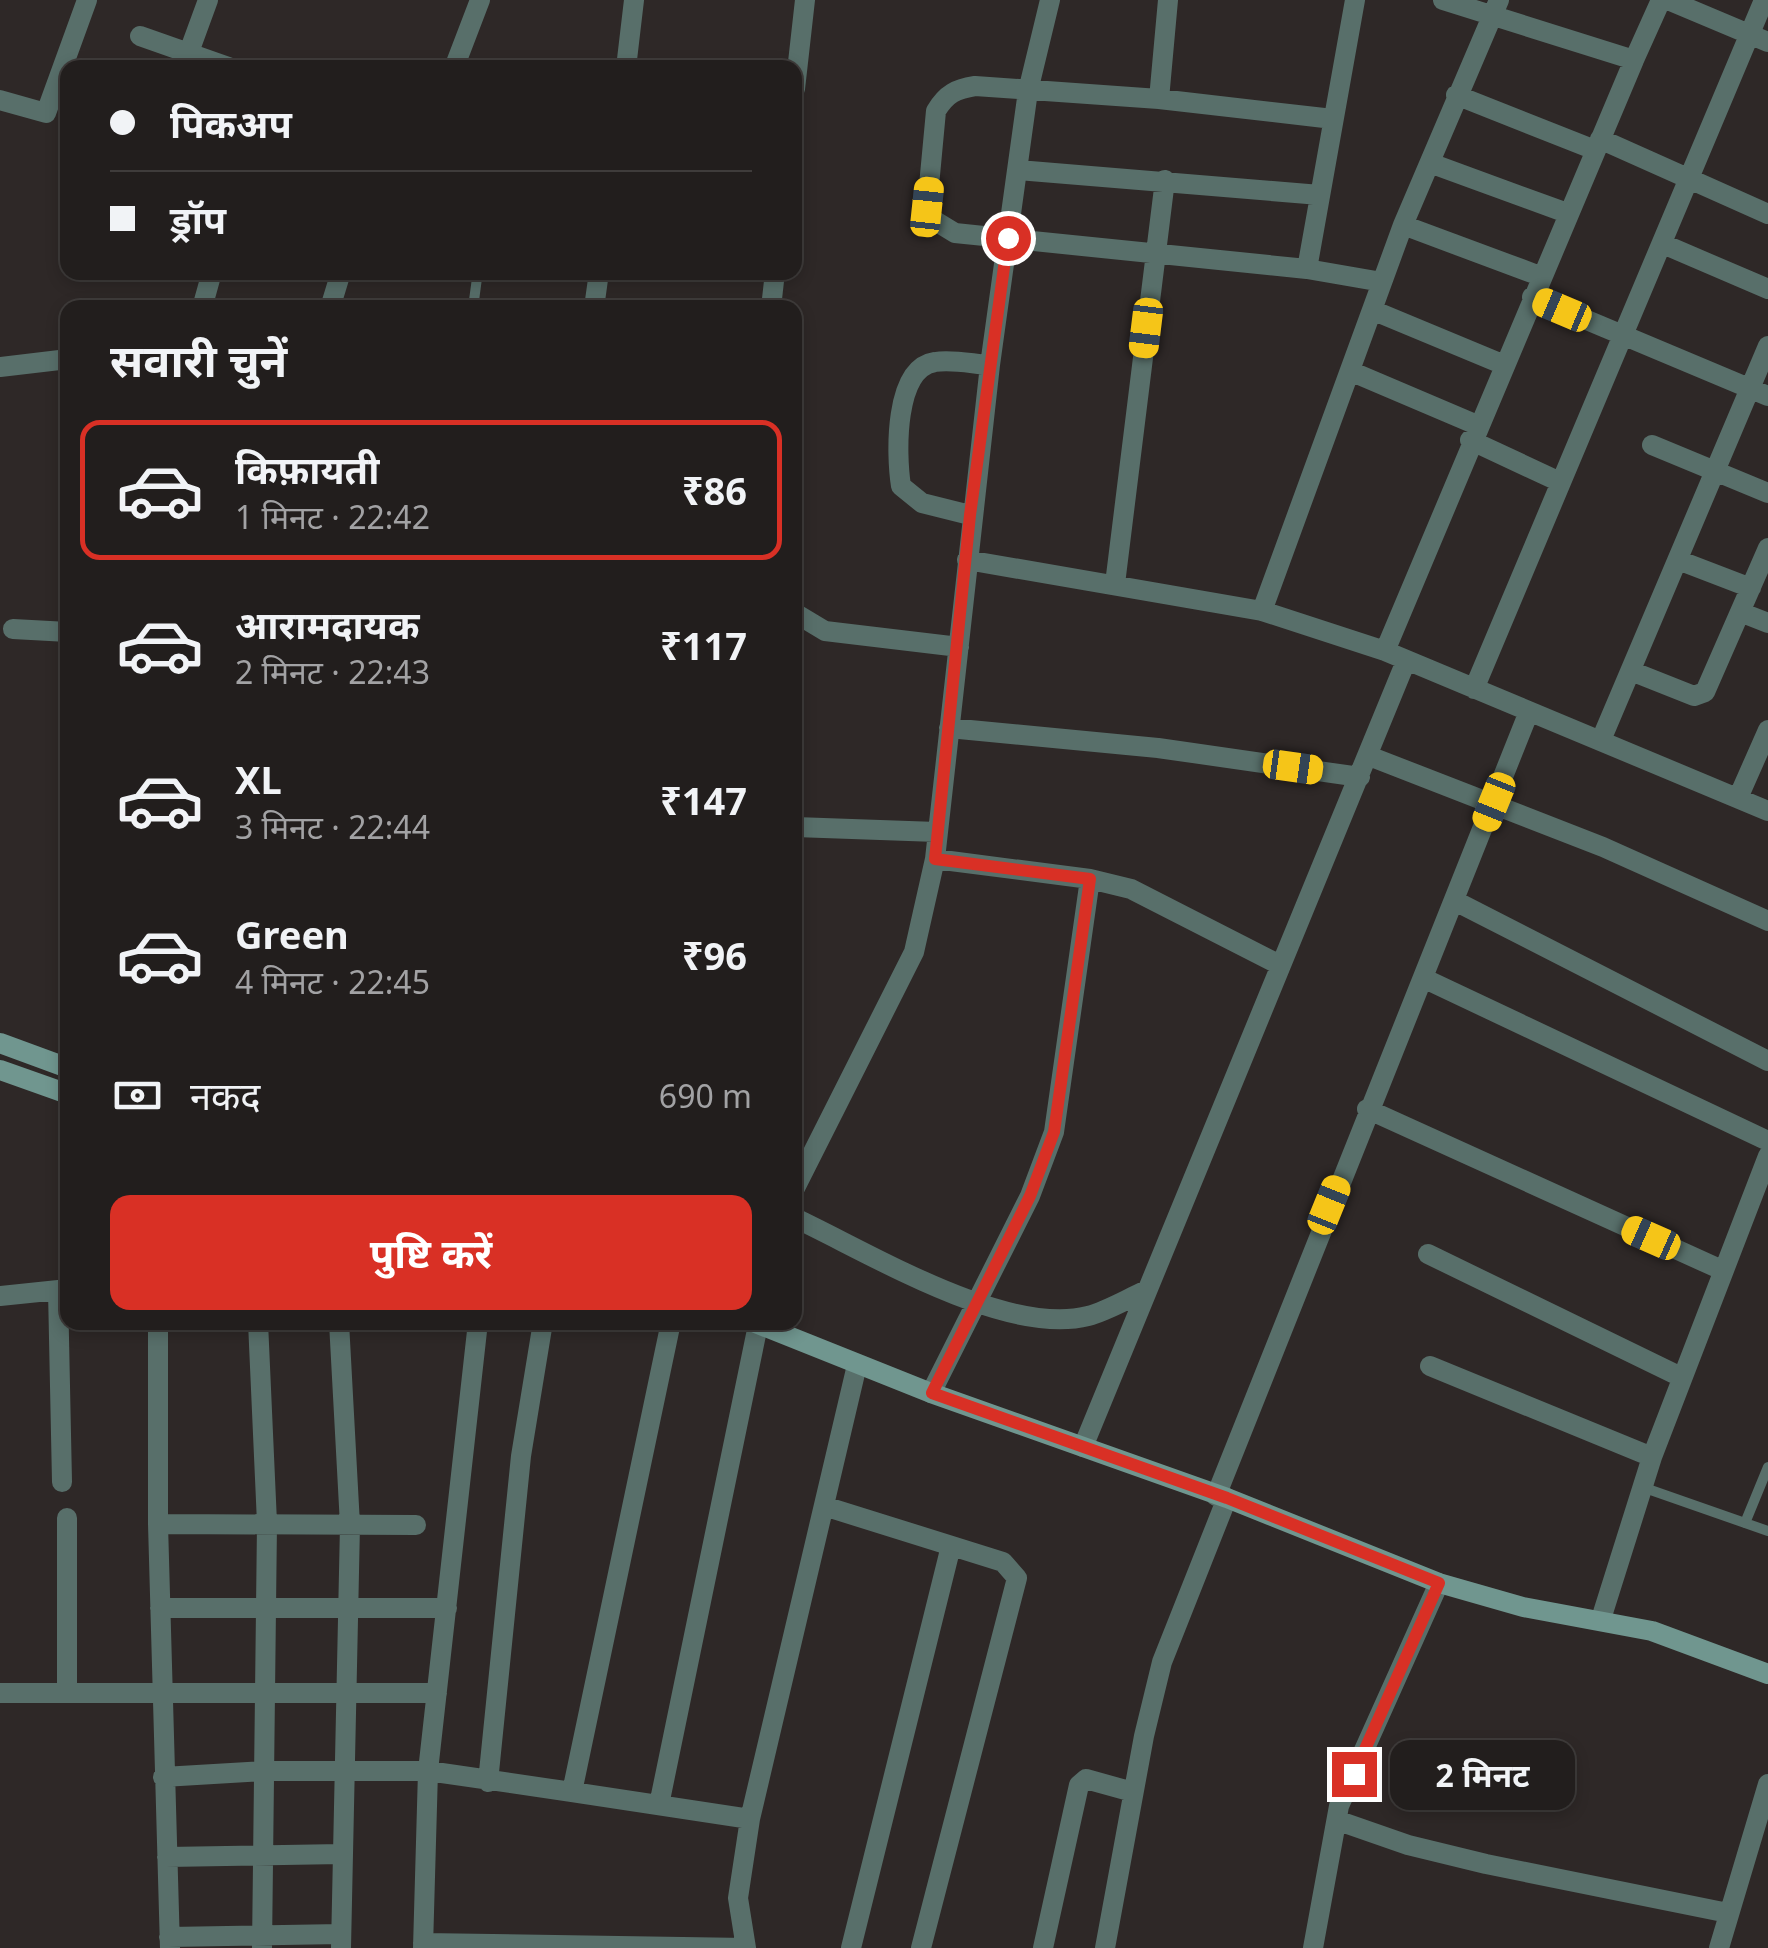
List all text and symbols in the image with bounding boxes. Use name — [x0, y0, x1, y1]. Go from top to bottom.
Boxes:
text: पिकअप — [170, 97, 292, 149]
car — [909, 176, 945, 238]
text: ड्रॉप — [170, 193, 226, 245]
route start — [986, 216, 1031, 261]
car — [1529, 284, 1595, 336]
car — [1127, 296, 1165, 360]
text: सवारी चुनें — [110, 329, 287, 390]
text: किफ़ायती — [235, 443, 379, 495]
icon: car — [115, 445, 205, 535]
text: ₹86 — [682, 464, 747, 516]
text: 1 मिनट · 22:42 — [235, 495, 430, 538]
text: आरामदायक — [235, 598, 419, 650]
icon: car — [115, 600, 205, 690]
text: ₹117 — [660, 619, 747, 671]
text: 2 मिनट · 22:43 — [235, 650, 430, 693]
car — [1261, 748, 1325, 786]
text: XL — [235, 753, 282, 805]
icon: car — [115, 755, 205, 845]
car — [1469, 769, 1519, 835]
text: ₹147 — [660, 774, 747, 826]
text: 3 मिनट · 22:44 — [235, 805, 430, 848]
text: Green — [235, 908, 349, 960]
icon: car — [115, 910, 205, 1000]
text: ₹96 — [682, 929, 747, 981]
text: 4 मिनट · 22:45 — [235, 960, 430, 1003]
icon: cash — [110, 1068, 165, 1123]
text: नकद — [190, 1069, 260, 1121]
text: 690 m — [659, 1074, 752, 1117]
car — [1304, 1172, 1354, 1238]
button: पुष्टि करें — [110, 1195, 752, 1310]
car — [1617, 1212, 1685, 1264]
callout: 2 मिनट — [1389, 1739, 1574, 1809]
route end — [1332, 1752, 1377, 1797]
text: 2 मिनट — [1436, 1753, 1529, 1796]

